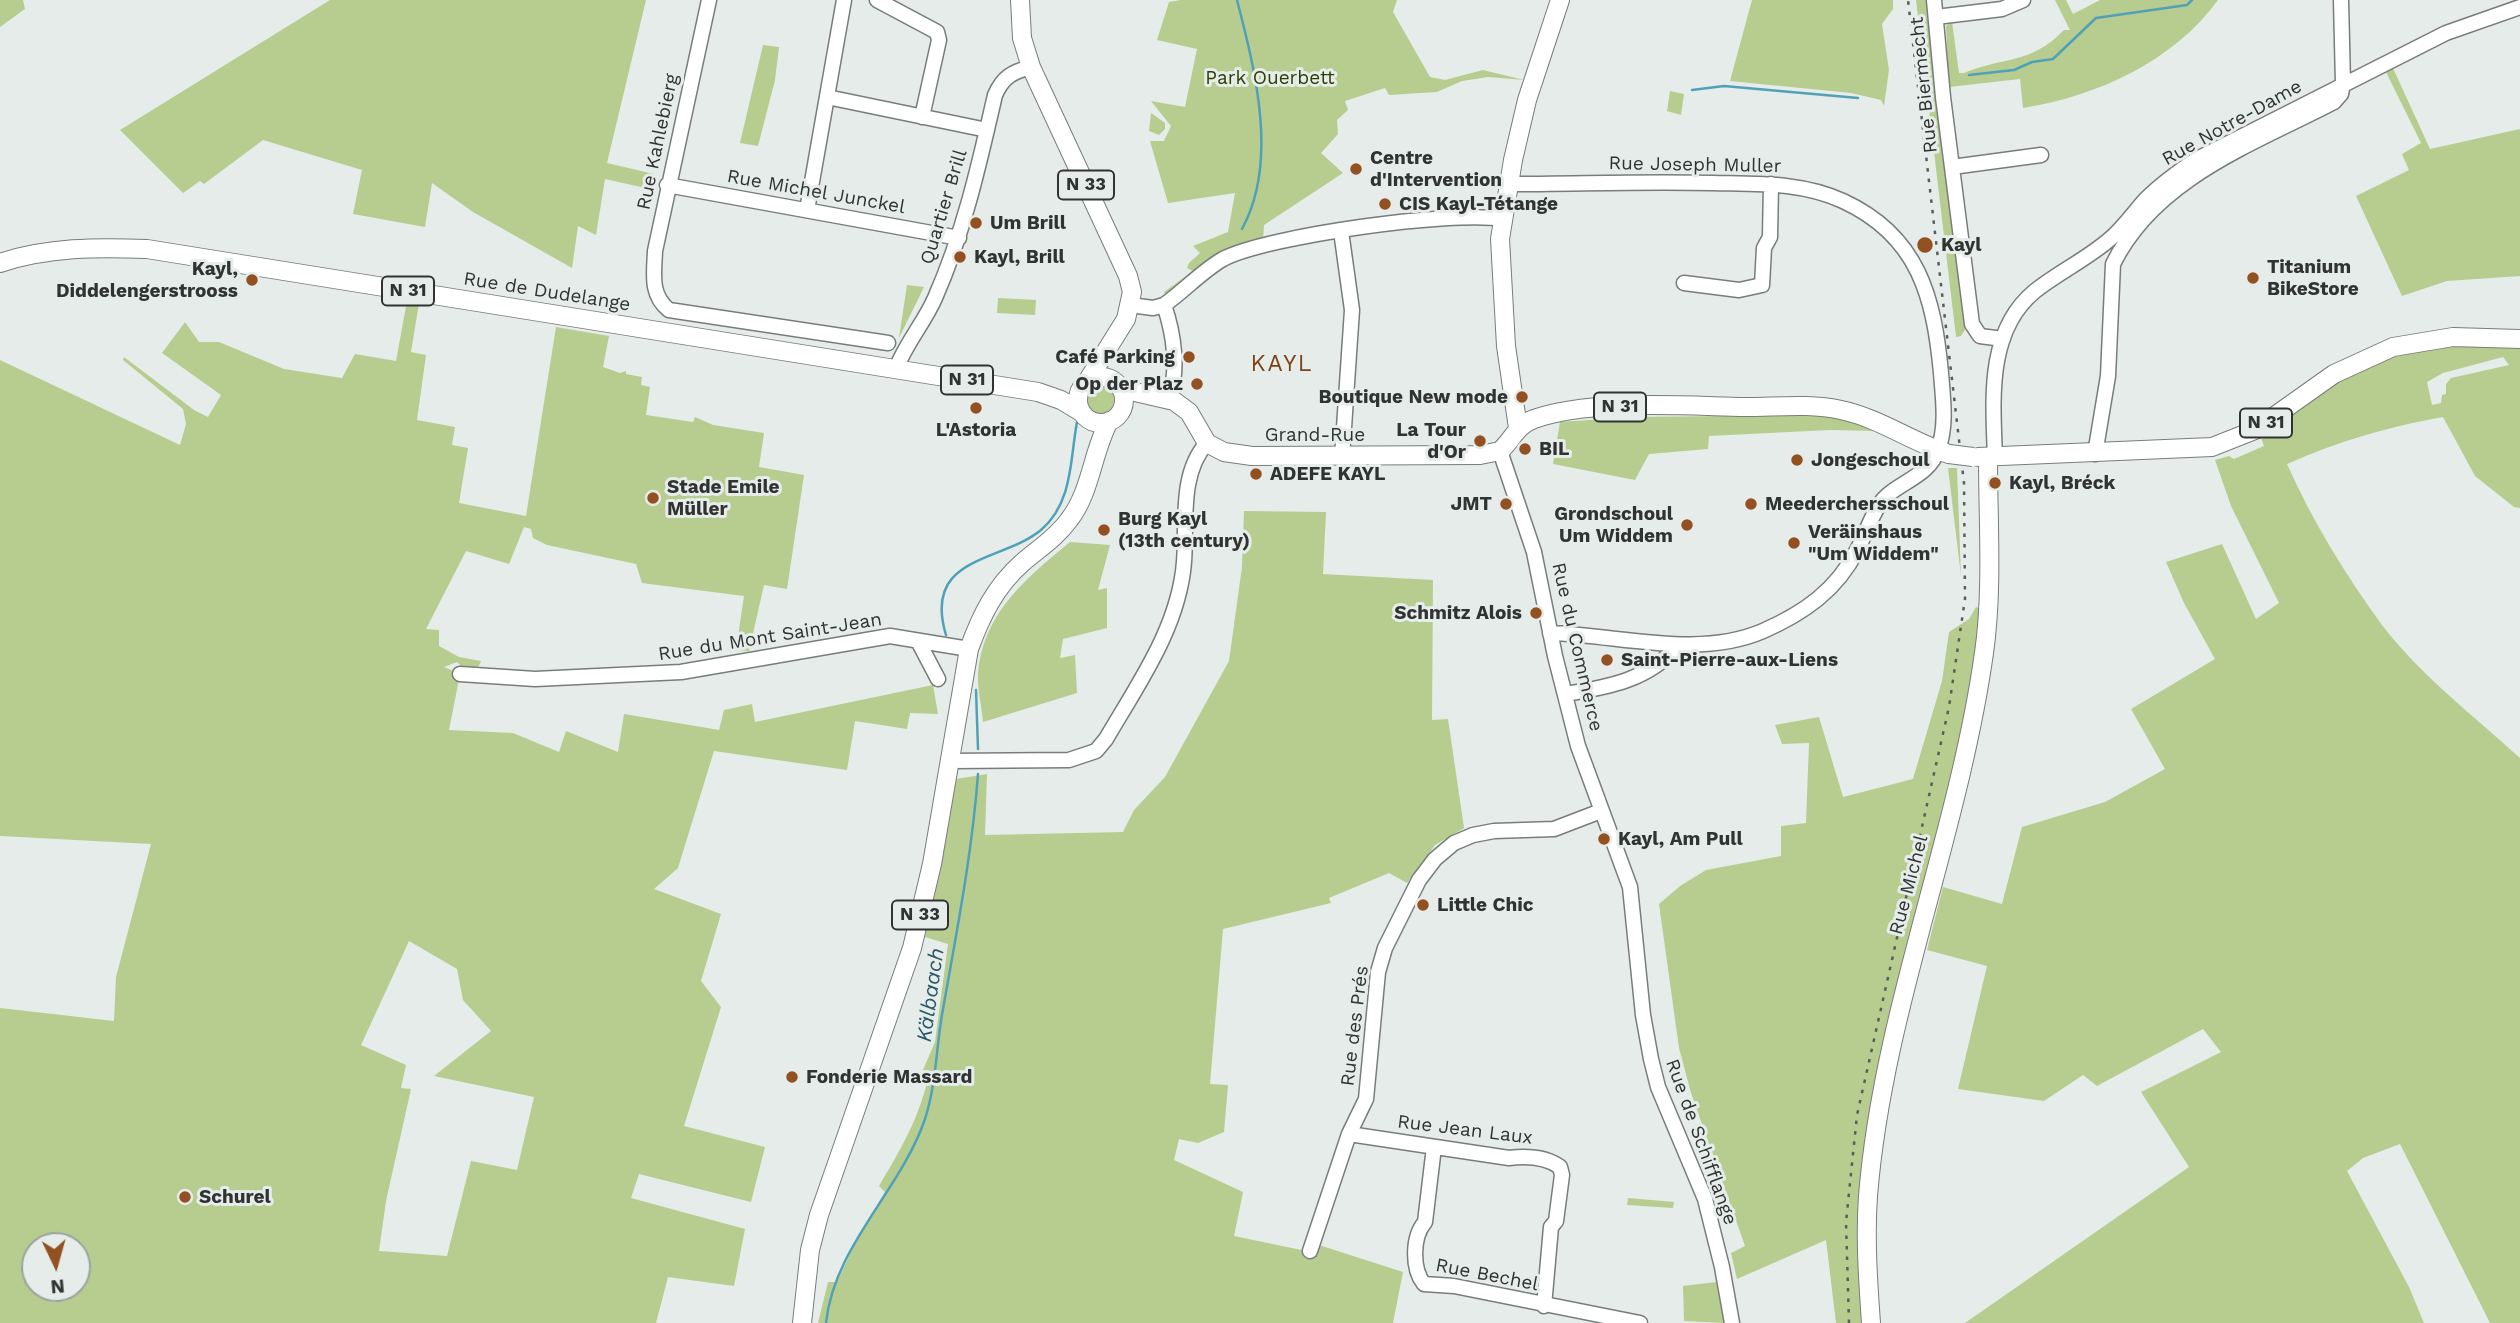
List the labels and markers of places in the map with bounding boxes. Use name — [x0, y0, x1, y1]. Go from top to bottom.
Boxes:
place label: Centre d'Intervention — [1370, 147, 1502, 191]
marker: Centre d'Intervention — [1348, 161, 1364, 177]
place label: CIS Kayl-Tétange — [1399, 193, 1558, 215]
marker: CIS Kayl-Tétange — [1377, 196, 1393, 212]
place label: Um Brill — [990, 212, 1066, 234]
marker: Um Brill — [968, 215, 984, 231]
place label: Kayl — [1941, 234, 1981, 256]
marker: Kayl — [1915, 235, 1935, 255]
place label: Kayl, Brill — [974, 246, 1065, 268]
marker: Kayl, Brill — [952, 249, 968, 265]
place label: Titanium BikeStore — [2267, 256, 2359, 300]
place label: Kayl, Diddelengerstrooss — [56, 258, 238, 302]
marker: Titanium BikeStore — [2245, 270, 2261, 286]
marker: Kayl, Diddelengerstrooss — [244, 272, 260, 288]
place label: Café Parking — [1055, 346, 1175, 368]
marker: Café Parking — [1181, 349, 1197, 365]
place label: Op der Plaz — [1075, 373, 1183, 395]
marker: Op der Plaz — [1189, 376, 1205, 392]
place label: Boutique New mode — [1318, 386, 1508, 408]
marker: Boutique New mode — [1514, 389, 1530, 405]
marker: L'Astoria — [968, 400, 984, 416]
place label: L'Astoria — [936, 419, 1016, 441]
place label: La Tour d'Or — [1396, 419, 1466, 463]
marker: La Tour d'Or — [1472, 433, 1488, 449]
place label: BIL — [1539, 438, 1569, 460]
marker: BIL — [1517, 441, 1533, 457]
place label: Jongeschoul — [1811, 449, 1929, 471]
marker: Jongeschoul — [1789, 452, 1805, 468]
place label: ADEFE KAYL — [1270, 463, 1385, 485]
marker: ADEFE KAYL — [1248, 466, 1264, 482]
place label: Kayl, Bréck — [2009, 472, 2115, 494]
marker: Kayl, Bréck — [1987, 475, 2003, 491]
place label: Stade Emile Müller — [667, 476, 780, 520]
marker: Stade Emile Müller — [645, 490, 661, 506]
place label: JMT — [1451, 493, 1492, 515]
place label: Meederchersschoul — [1765, 493, 1949, 515]
marker: JMT — [1498, 496, 1514, 512]
marker: Meederchersschoul — [1743, 496, 1759, 512]
place label: Grondschoul Um Widdem — [1554, 503, 1673, 547]
place label: Burg Kayl (13th century) — [1118, 508, 1250, 552]
marker: Grondschoul Um Widdem — [1679, 517, 1695, 533]
place label: Veräinshaus "Um Widdem" — [1808, 521, 1939, 565]
marker: Burg Kayl (13th century) — [1096, 522, 1112, 538]
marker: Veräinshaus "Um Widdem" — [1786, 535, 1802, 551]
place label: Schmitz Alois — [1394, 602, 1522, 624]
marker: Schmitz Alois — [1528, 605, 1544, 621]
place label: Saint-Pierre-aux-Liens — [1621, 649, 1838, 671]
marker: Saint-Pierre-aux-Liens — [1599, 652, 1615, 668]
place label: Kayl, Am Pull — [1618, 828, 1743, 850]
marker: Kayl, Am Pull — [1596, 831, 1612, 847]
place label: Little Chic — [1437, 894, 1534, 916]
marker: Little Chic — [1415, 897, 1431, 913]
place label: Fonderie Massard — [806, 1066, 972, 1088]
marker: Fonderie Massard — [784, 1069, 800, 1085]
place label: Schurel — [199, 1186, 271, 1208]
marker: Schurel — [177, 1189, 193, 1205]

